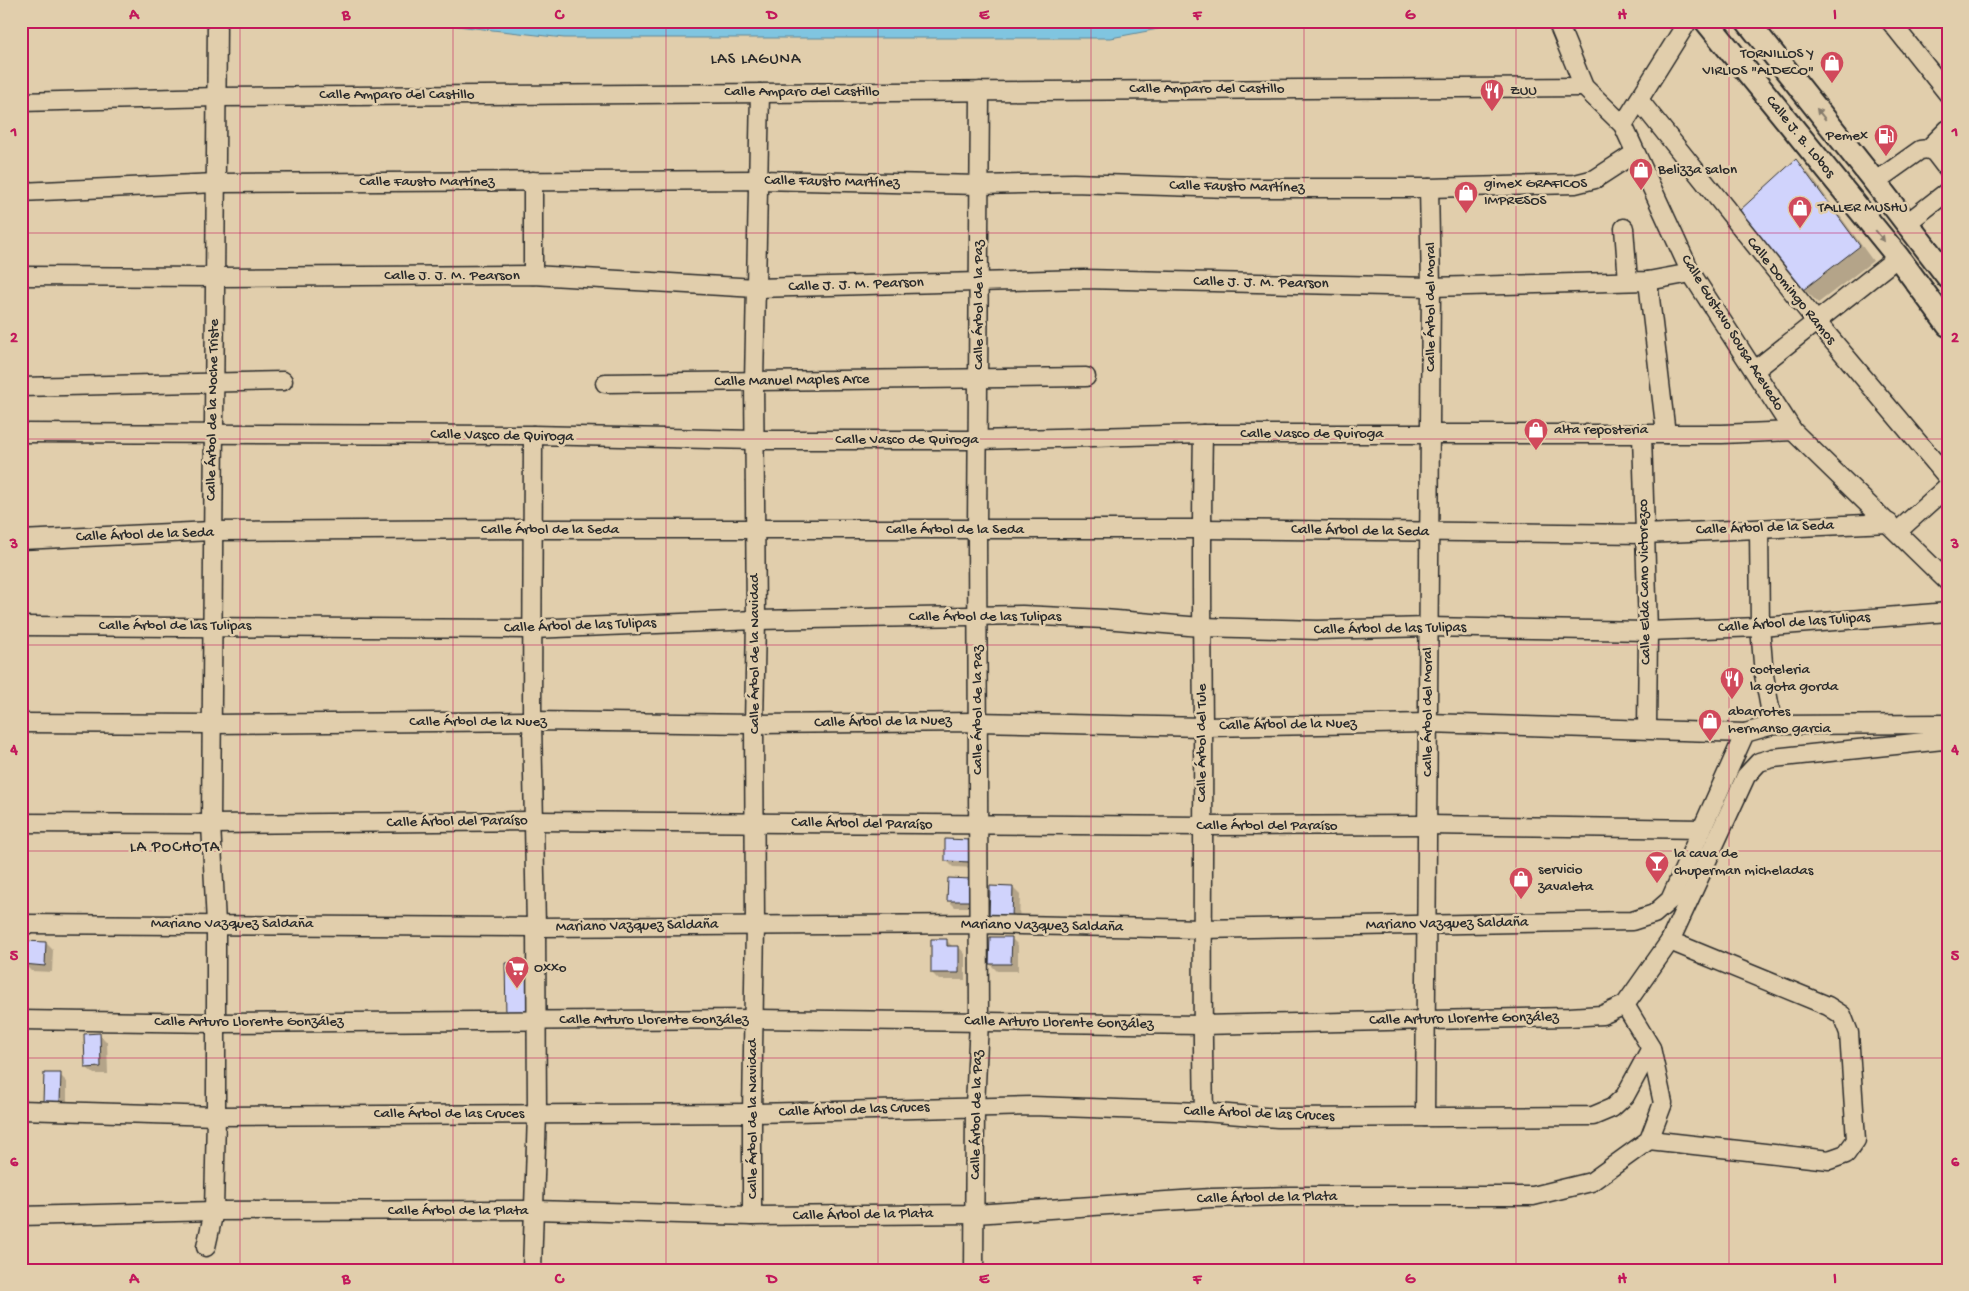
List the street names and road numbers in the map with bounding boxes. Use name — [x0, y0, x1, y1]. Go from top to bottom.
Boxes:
street label: Calle Amparo del Castillo — [1129, 80, 1285, 98]
street label: Calle Amparo del Castillo — [724, 83, 880, 101]
street label: Calle Amparo del Castillo — [319, 86, 475, 104]
street label: Calle J. B. Lobos — [1761, 92, 1839, 182]
street label: Calle Fausto Martínez — [764, 172, 900, 192]
street label: Calle Fausto Martínez — [359, 173, 495, 191]
street label: Calle Fausto Martínez — [1169, 177, 1305, 197]
street label: Calle Domingo Ramos — [1742, 234, 1840, 349]
street label: Calle Árbol de la Paz — [970, 240, 988, 370]
street label: Calle Árbol del Moral — [1422, 242, 1440, 372]
street label: Calle Gustavo Sousa Acevedo — [1677, 252, 1788, 415]
street label: Calle J. J. M. Pearson — [384, 267, 520, 285]
street label: Calle J. J. M. Pearson — [1193, 273, 1329, 293]
street label: Calle J. J. M. Pearson — [788, 274, 924, 296]
street label: Calle Árbol de la Noche Triste — [202, 319, 224, 501]
street label: Calle Manuel Maples Arce — [714, 371, 870, 391]
street label: Calle Vasco de Quiroga — [1240, 425, 1384, 443]
street label: Calle Vasco de Quiroga — [430, 426, 575, 446]
street label: Calle Vasco de Quiroga — [835, 431, 979, 449]
street label: Calle Elda Cano Victorezco — [1635, 499, 1655, 665]
street label: Calle Árbol de la Seda — [1696, 517, 1835, 539]
street label: Calle Árbol de la Seda — [481, 521, 620, 539]
street label: Calle Árbol de la Seda — [886, 521, 1025, 539]
street label: Calle Árbol de la Seda — [1291, 521, 1430, 541]
street label: Calle Árbol de la Seda — [76, 524, 215, 546]
street label: Calle Árbol de la Navidad — [746, 573, 764, 734]
street label: Calle Árbol de las Tulipas — [909, 608, 1062, 626]
street label: Calle Árbol de las Tulipas — [1717, 609, 1871, 637]
street label: Calle Árbol de las Tulipas — [503, 614, 657, 638]
street label: Calle Árbol de las Tulipas — [99, 617, 252, 635]
street label: Calle Árbol de las Tulipas — [1314, 619, 1467, 639]
street label: Calle Árbol de la Paz — [969, 645, 987, 775]
street label: Calle Árbol del Moral — [1419, 647, 1437, 777]
street label: Calle Árbol del Tule — [1193, 684, 1211, 802]
street label: Calle Árbol de la Nuez — [814, 712, 952, 732]
street label: Calle Árbol de la Nuez — [409, 713, 547, 731]
street label: Calle Árbol de la Nuez — [1219, 715, 1357, 735]
street label: Calle Árbol del Paraíso — [386, 812, 528, 832]
street label: Calle Árbol del Paraíso — [791, 814, 933, 834]
street label: Calle Árbol del Paraíso — [1196, 817, 1338, 835]
street label: Mariano Vazquez Saldaña — [1366, 914, 1529, 934]
street label: Mariano Vazquez Saldaña — [151, 915, 314, 933]
street label: Mariano Vazquez Saldaña — [556, 916, 719, 936]
street label: Mariano Vazquez Saldaña — [961, 916, 1124, 936]
street label: Calle Arturo Llorente González — [1369, 1008, 1559, 1030]
street label: Calle Arturo Llorente González — [559, 1011, 749, 1029]
street label: Calle Arturo Llorente González — [964, 1012, 1154, 1034]
street label: Calle Arturo Llorente González — [154, 1013, 344, 1031]
street label: Calle Árbol de la Navidad — [744, 1038, 762, 1199]
street label: Calle Árbol de la Paz — [967, 1050, 987, 1180]
street label: Calle Árbol de las Cruces — [778, 1098, 930, 1122]
street label: Calle Árbol de las Cruces — [1183, 1102, 1335, 1126]
street label: Calle Árbol de las Cruces — [374, 1105, 525, 1123]
street label: Calle Árbol de la Plata — [1197, 1188, 1338, 1208]
street label: Calle Árbol de la Plata — [388, 1202, 529, 1220]
street label: Calle Árbol de la Plata — [793, 1205, 934, 1225]

